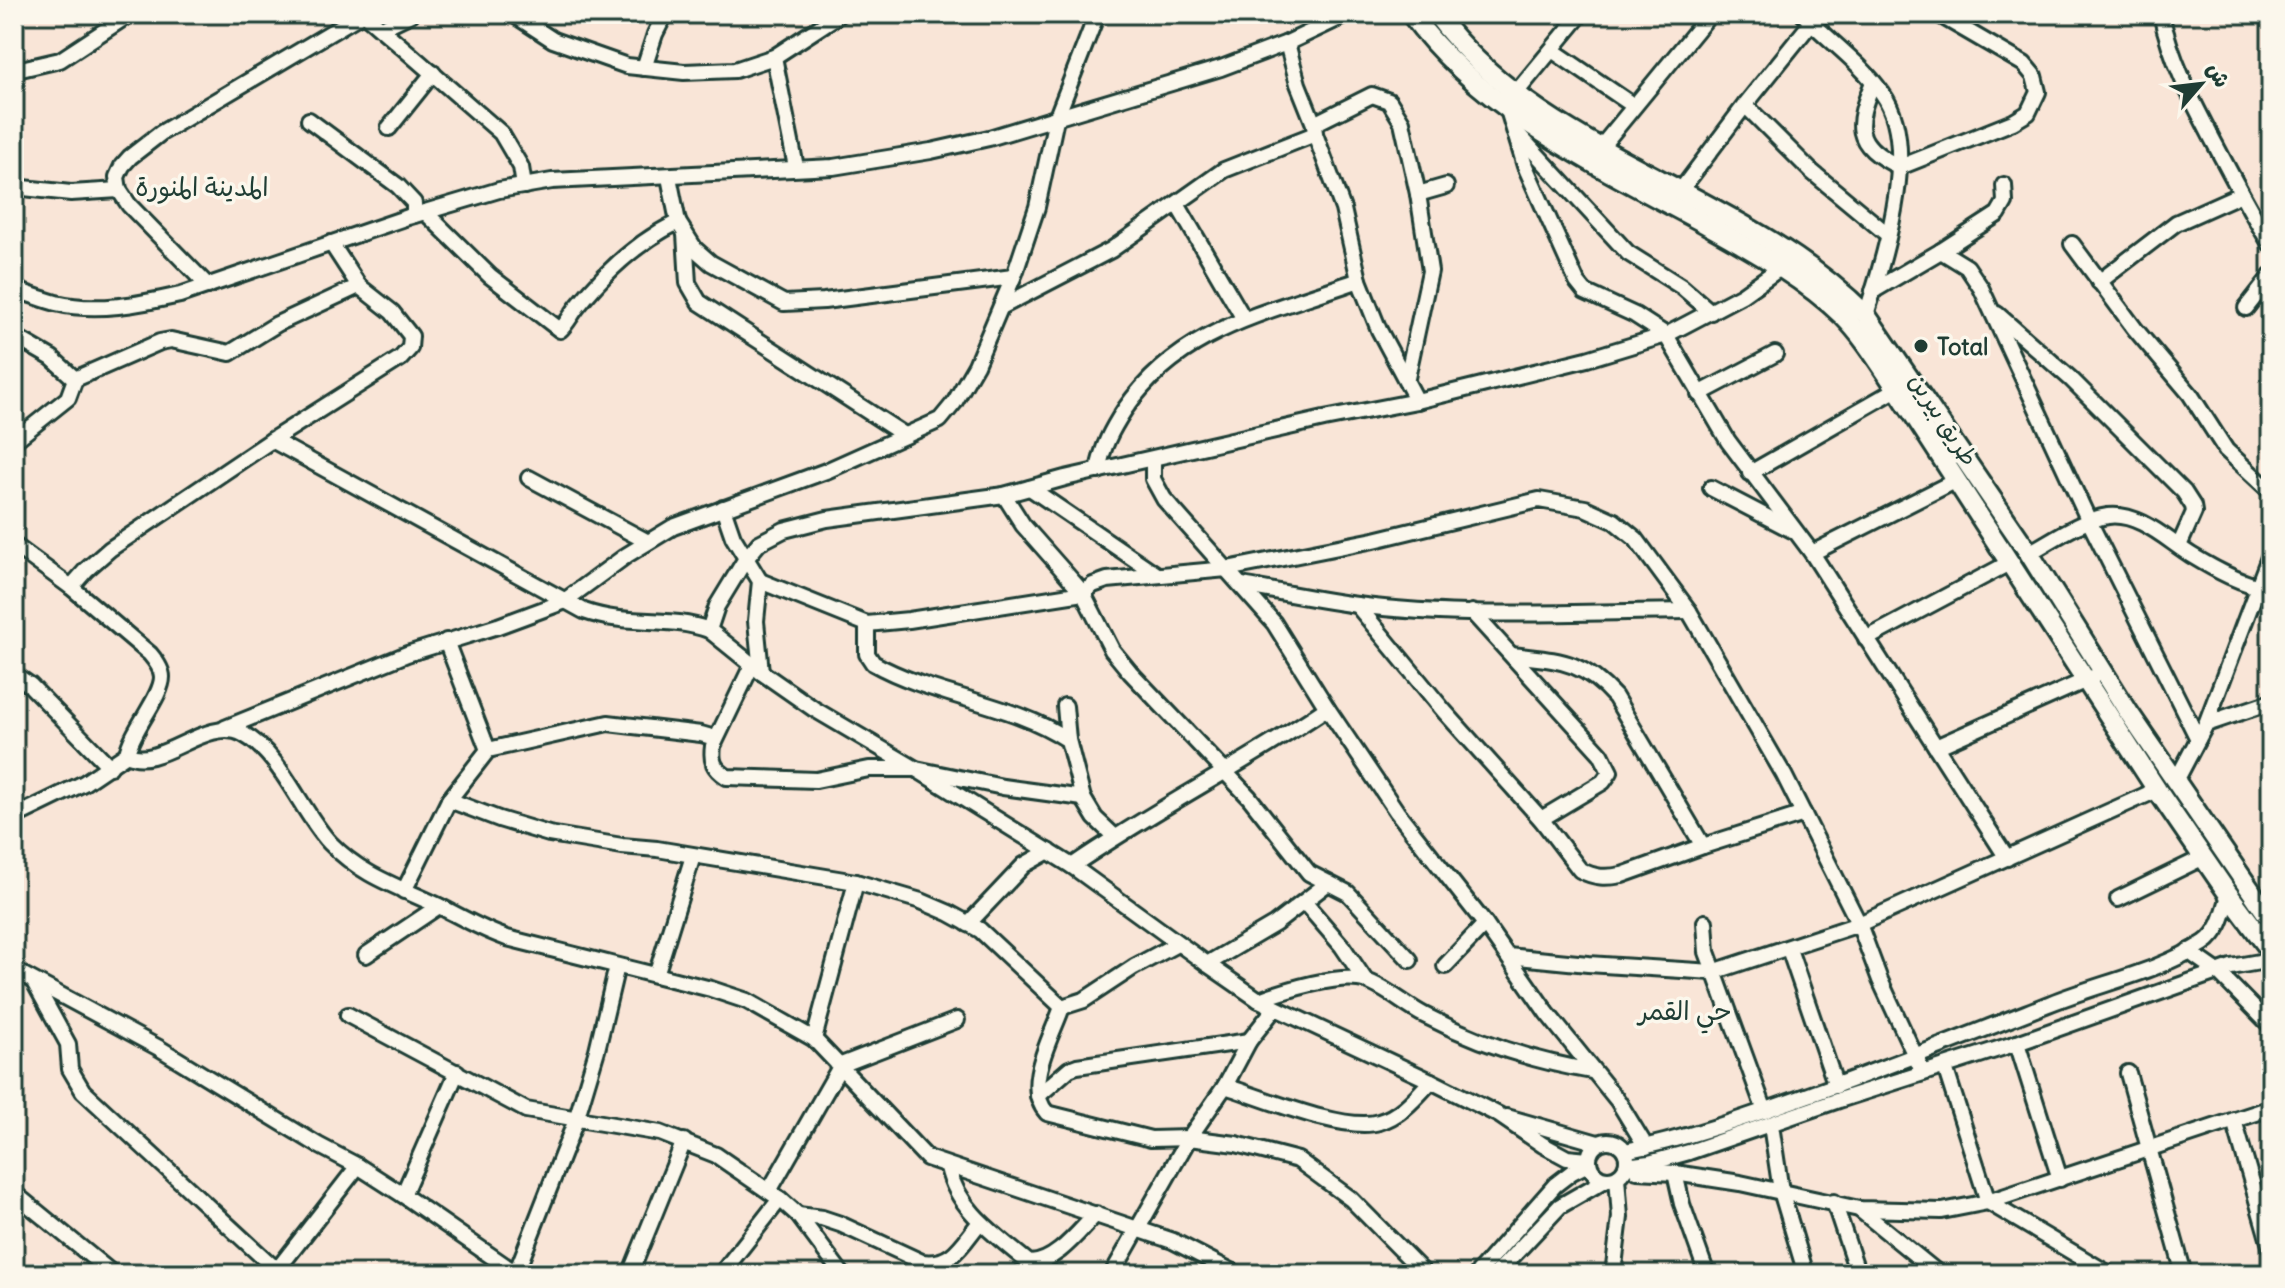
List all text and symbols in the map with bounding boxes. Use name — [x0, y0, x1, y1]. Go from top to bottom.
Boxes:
north arrow — [2161, 44, 2241, 124]
text: ش — [2201, 57, 2237, 92]
district label: المدينة المنورة — [135, 170, 269, 204]
place label: Total — [1937, 331, 1988, 361]
marker: Total — [1912, 337, 1930, 355]
street label: طريق بيرين — [1903, 367, 1985, 471]
district label: حي القمر — [1636, 994, 1732, 1034]

